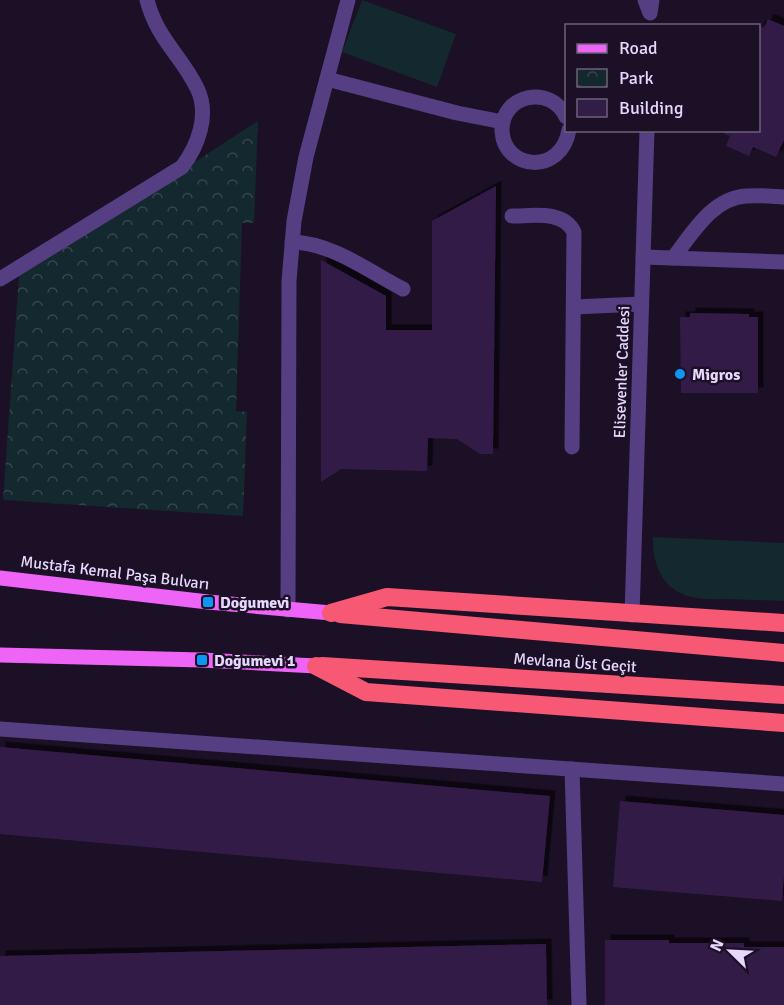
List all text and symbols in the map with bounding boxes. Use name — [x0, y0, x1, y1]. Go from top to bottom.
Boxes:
legend — [565, 24, 760, 132]
text: Road — [619, 37, 658, 59]
text: Park — [619, 67, 654, 89]
text: Building — [619, 97, 683, 119]
street label: Elisevenler Caddesi — [610, 305, 634, 439]
place label: Migros — [692, 365, 740, 385]
marker: Migros — [673, 367, 687, 381]
street label: Mustafa Kemal Paşa Bulvarı — [19, 551, 210, 594]
place label: Doğumevi — [220, 593, 289, 613]
marker: Doğumevi — [201, 595, 215, 609]
street label: Mevlana Üst Geçit — [513, 649, 638, 677]
place label: Doğumevi 1 — [214, 651, 296, 671]
marker: Doğumevi 1 — [195, 653, 209, 667]
north arrow — [700, 921, 760, 981]
text: N — [706, 936, 729, 954]

